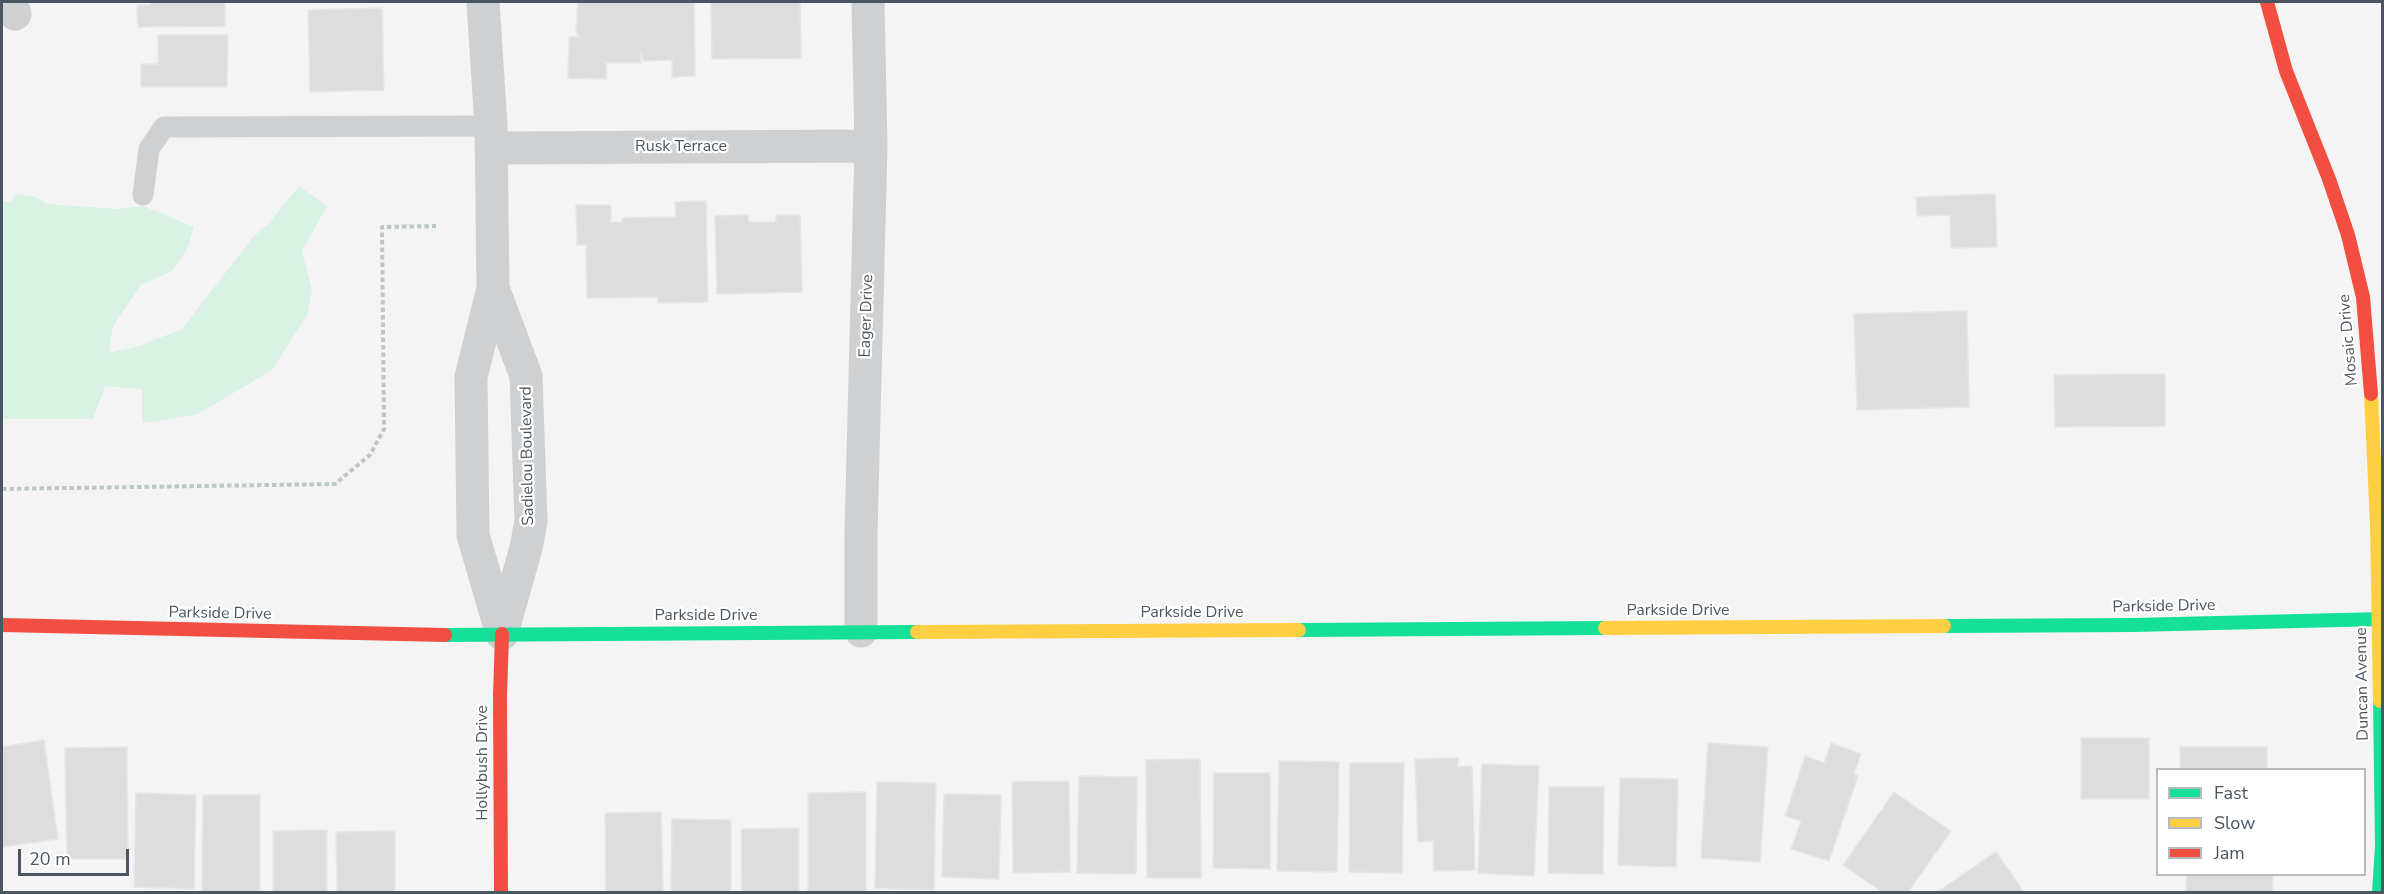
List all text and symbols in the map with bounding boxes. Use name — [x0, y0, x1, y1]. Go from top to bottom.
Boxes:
street label: Rusk Terrace — [635, 137, 727, 157]
street label: Eager Drive — [856, 274, 878, 358]
street label: Mosaic Drive — [2335, 293, 2363, 387]
street label: Sadielou Boulevard — [517, 386, 539, 526]
street label: Parkside Drive — [2112, 597, 2216, 617]
street label: Parkside Drive — [1626, 601, 1730, 621]
street label: Parkside Drive — [1140, 603, 1244, 623]
street label: Parkside Drive — [168, 604, 272, 624]
street label: Parkside Drive — [654, 606, 758, 626]
street label: Duncan Avenue — [2352, 627, 2374, 741]
street label: Hollybush Drive — [473, 705, 493, 821]
legend — [2156, 768, 2366, 876]
text: Fast — [2214, 781, 2248, 805]
text: Slow — [2214, 811, 2255, 835]
scale bar — [21, 837, 132, 875]
text: Jam — [2214, 841, 2245, 865]
text: 20 m — [29, 847, 71, 871]

